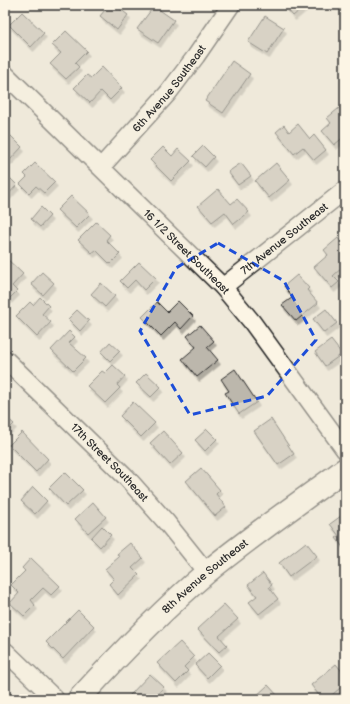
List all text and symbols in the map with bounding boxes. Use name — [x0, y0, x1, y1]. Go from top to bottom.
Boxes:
street label: 6th Avenue Southeast — [129, 42, 209, 135]
street label: 7th Avenue Southeast — [238, 200, 331, 277]
street label: 16 1/2 Street Southeast — [141, 206, 233, 297]
street label: 17th Street Southeast — [68, 420, 152, 505]
street label: 8th Avenue Southeast — [159, 536, 251, 616]

